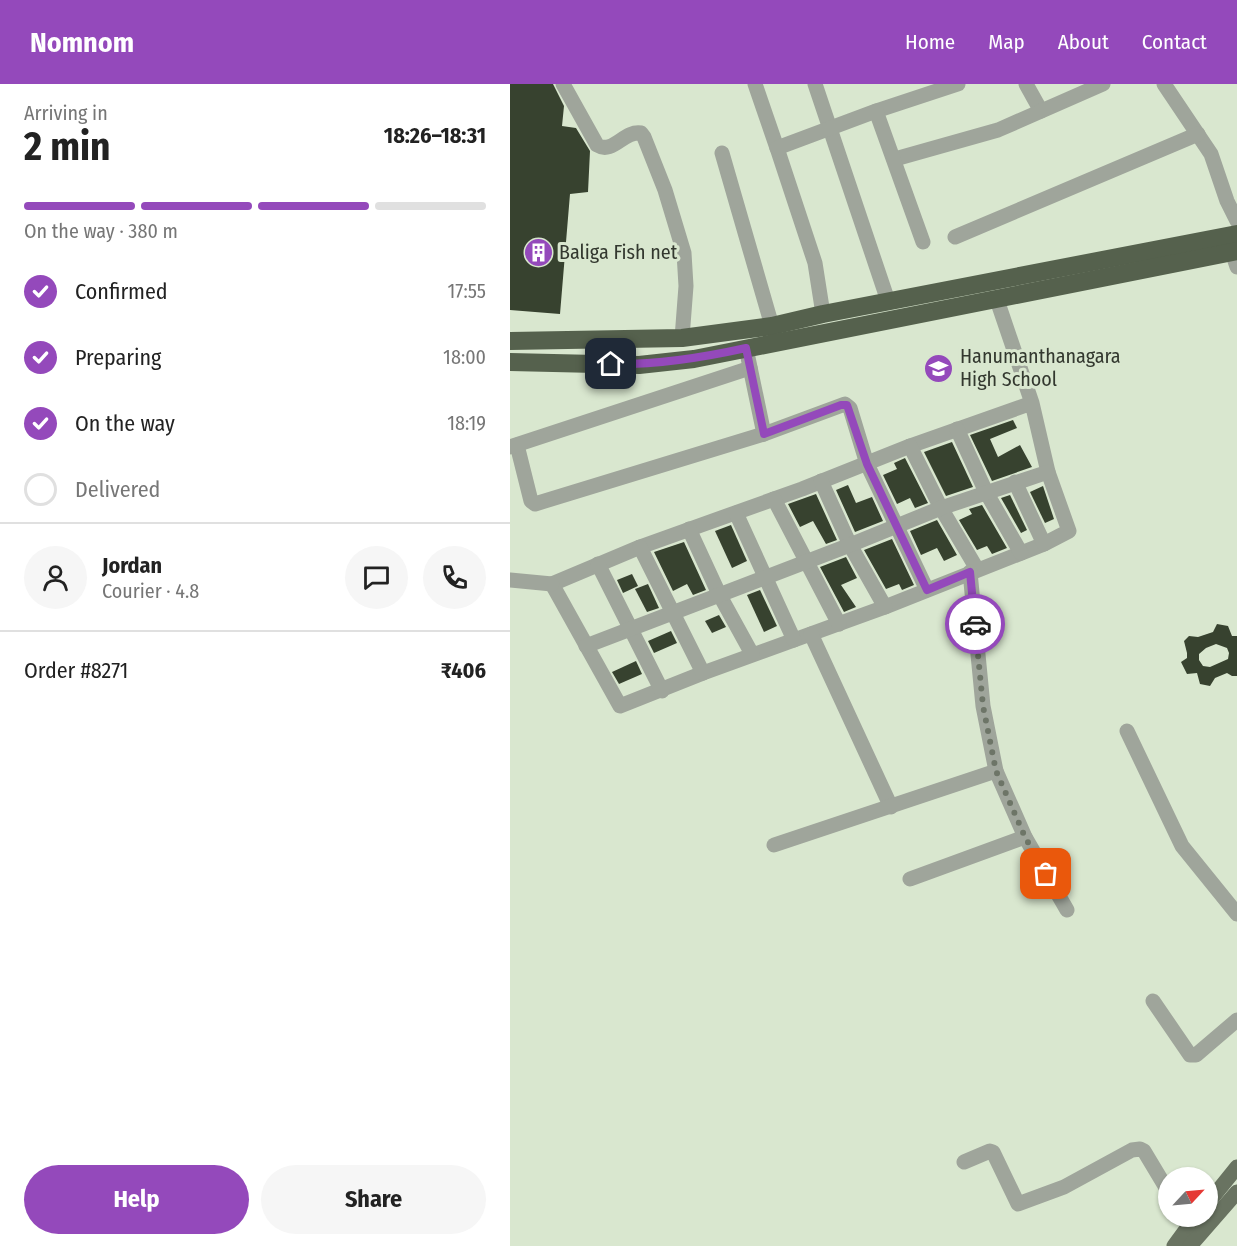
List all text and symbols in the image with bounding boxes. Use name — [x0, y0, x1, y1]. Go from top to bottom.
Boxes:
text: Nomnom — [30, 26, 134, 59]
text: Home — [905, 29, 955, 55]
text: Map — [988, 29, 1025, 55]
text: About — [1058, 29, 1109, 55]
text: Contact — [1142, 29, 1207, 55]
text: Arriving in — [24, 101, 108, 125]
text: 18:26–18:31 — [384, 122, 486, 149]
text: 2 min — [24, 124, 110, 170]
text: On the way · 380 m — [24, 219, 178, 243]
building icon: Baliga Fish net — [522, 236, 554, 268]
place label: Baliga Fish net — [559, 240, 678, 264]
icon: check — [24, 275, 57, 308]
text: Confirmed — [75, 278, 168, 305]
text: 17:55 — [448, 279, 486, 303]
pin — [585, 338, 636, 389]
icon: check — [24, 341, 57, 374]
text: Preparing — [75, 344, 161, 371]
place label: Hanumanthanagara High School — [960, 344, 1121, 391]
text: 18:00 — [443, 345, 486, 369]
icon: home — [594, 347, 627, 380]
school or university icon: Hanumanthanagara High School — [923, 352, 955, 384]
icon: check — [24, 407, 57, 440]
text: On the way — [75, 410, 175, 437]
text: 18:19 — [447, 411, 486, 435]
text: Delivered — [75, 476, 160, 503]
button: person — [24, 546, 87, 609]
button: chat — [345, 546, 408, 609]
button: phone — [423, 546, 486, 609]
text: Jordan — [102, 552, 162, 579]
text: Courier · 4.8 — [102, 579, 199, 603]
courier — [945, 594, 1005, 654]
icon: car — [959, 608, 992, 641]
text: Order #8271 — [24, 657, 128, 684]
text: ₹406 — [441, 657, 486, 684]
pin — [1020, 848, 1071, 899]
icon: bag — [1029, 857, 1062, 890]
button: Help — [24, 1165, 249, 1234]
button: Share — [261, 1165, 486, 1234]
north arrow — [1158, 1167, 1218, 1227]
map controls — [1158, 1167, 1218, 1227]

